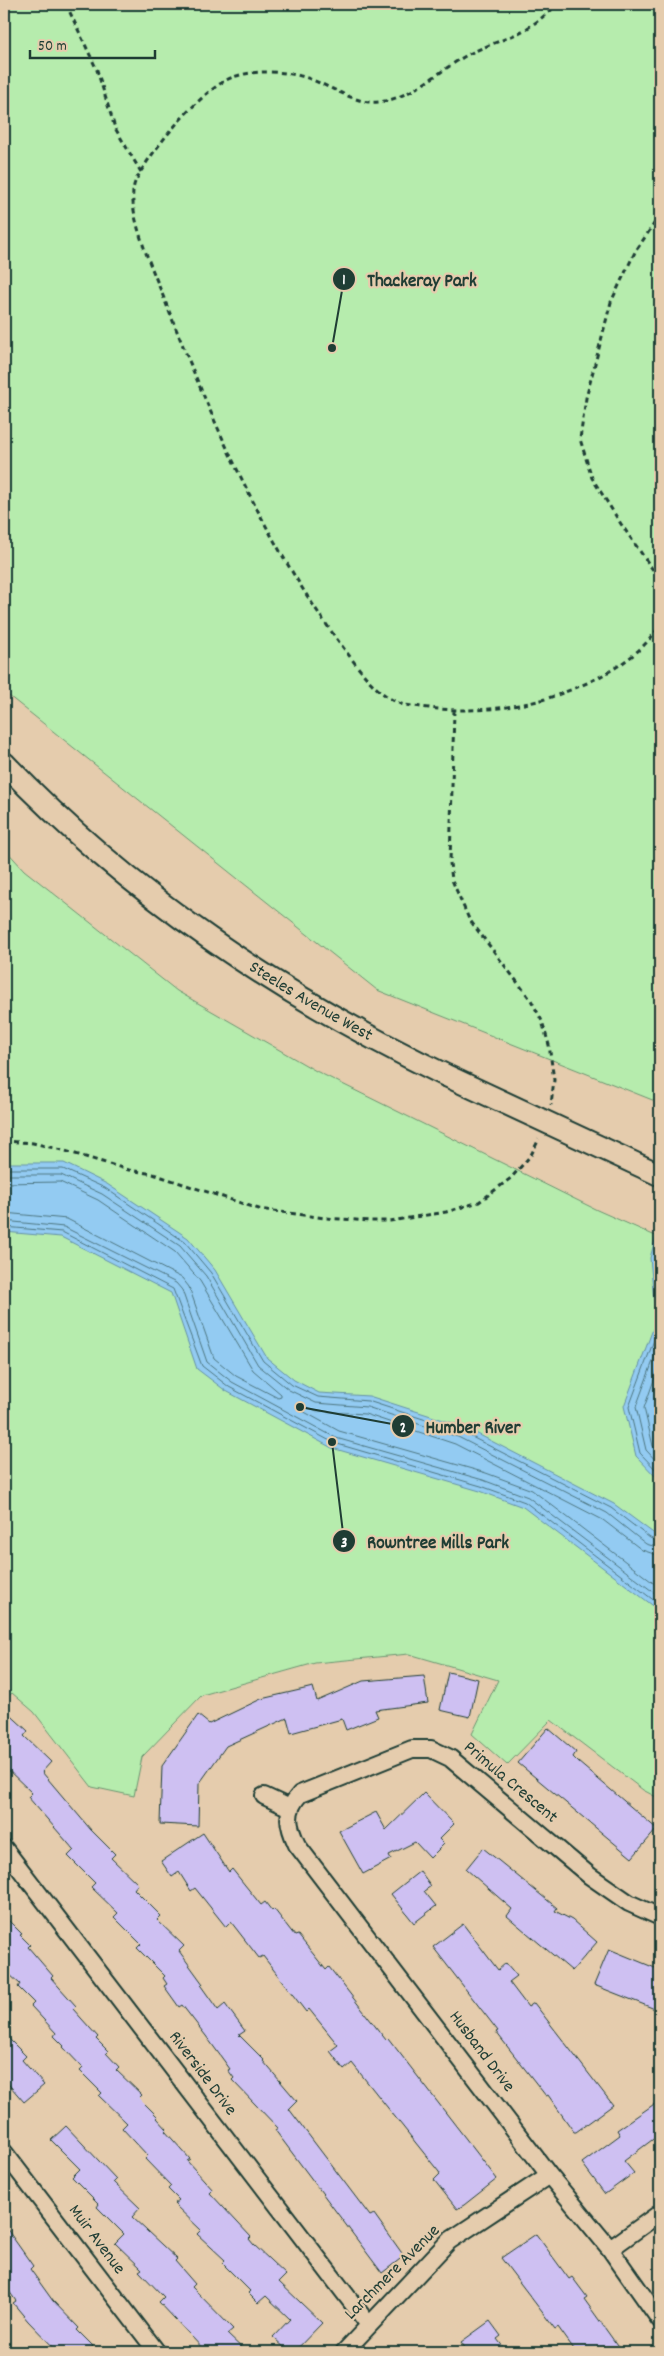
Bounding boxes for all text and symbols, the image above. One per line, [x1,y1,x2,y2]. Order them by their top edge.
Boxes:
scale bar [30,28,155,60]
text: 50 m [38,36,67,58]
callout: Thackeray Park [332,262,486,296]
text: Thackeray Park [367,269,477,296]
text: 1 [342,270,346,292]
street label: Steeles Avenue West [244,955,377,1048]
callout: Humber River [391,1409,531,1443]
text: Humber River [425,1416,521,1443]
text: 2 [400,1418,406,1440]
callout: Rowntree Mills Park [332,1524,519,1558]
text: Rowntree Mills Park [367,1531,509,1558]
text: 3 [341,1533,348,1555]
street label: Primula Crescent [457,1736,563,1830]
street label: Husband Drive [442,2006,520,2098]
street label: Riverside Drive [162,2026,242,2122]
street label: Muir Avenue [61,2200,131,2280]
street label: Larchmere Avenue [340,2219,447,2326]

